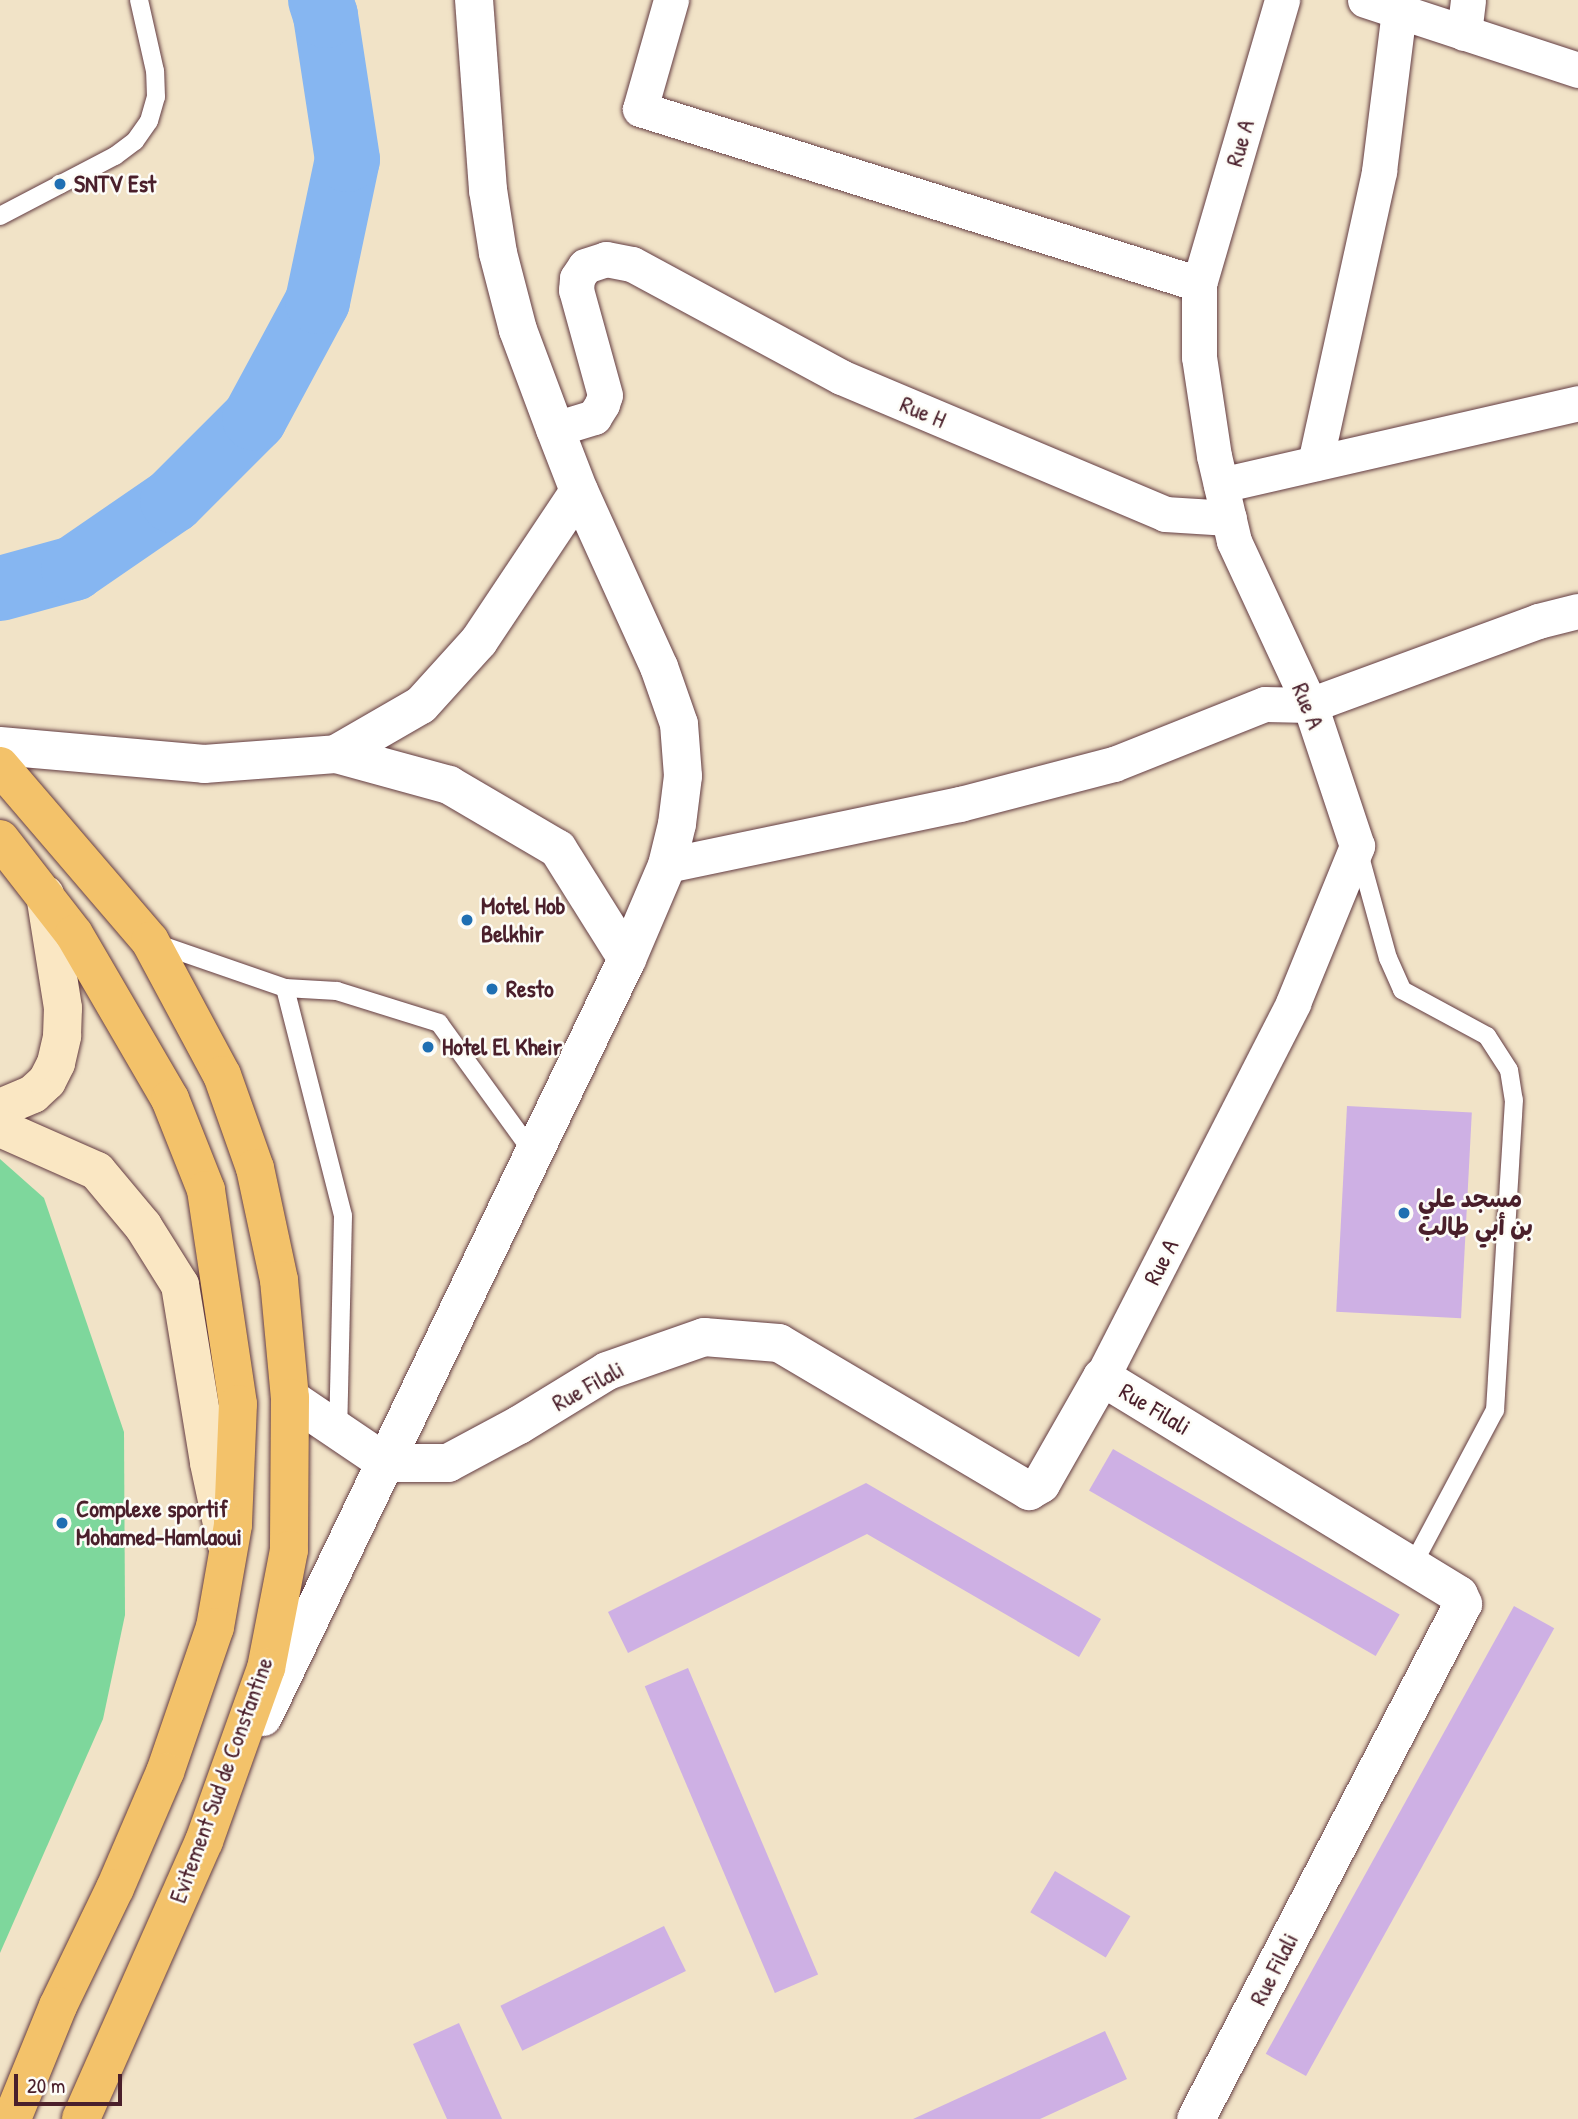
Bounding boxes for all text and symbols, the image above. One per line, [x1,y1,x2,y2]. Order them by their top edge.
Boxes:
street label: Rue A [1220,116,1260,170]
place label: SNTV Est [74,170,156,198]
marker: SNTV Est [52,176,68,192]
street label: Rue H [896,390,950,434]
street label: Rue A [1286,679,1330,733]
place label: Motel Hob Belkhir [481,892,565,948]
marker: Motel Hob Belkhir [459,912,475,928]
place label: Resto [506,975,554,1003]
marker: Resto [484,981,500,997]
place label: Hotel El Kheir [442,1033,562,1061]
marker: Hotel El Kheir [420,1039,436,1055]
place label: مسجد علي بن أبي طالب [1418,1185,1533,1241]
marker: مسجد علي بن أبي طالب [1396,1205,1412,1221]
street label: Rue A [1137,1234,1185,1290]
street label: Rue Filali [547,1355,629,1417]
street label: Rue Filali [1114,1377,1196,1441]
place label: Complexe sportif Mohamed-Hamlaoui [76,1495,242,1551]
marker: Complexe sportif Mohamed-Hamlaoui [54,1515,70,1531]
street label: Evitement Sud de Constantine [163,1653,279,1907]
street label: Rue Filali [1244,1928,1304,2010]
scale bar [18,2060,126,2104]
text: 20 m [27,2071,65,2100]

